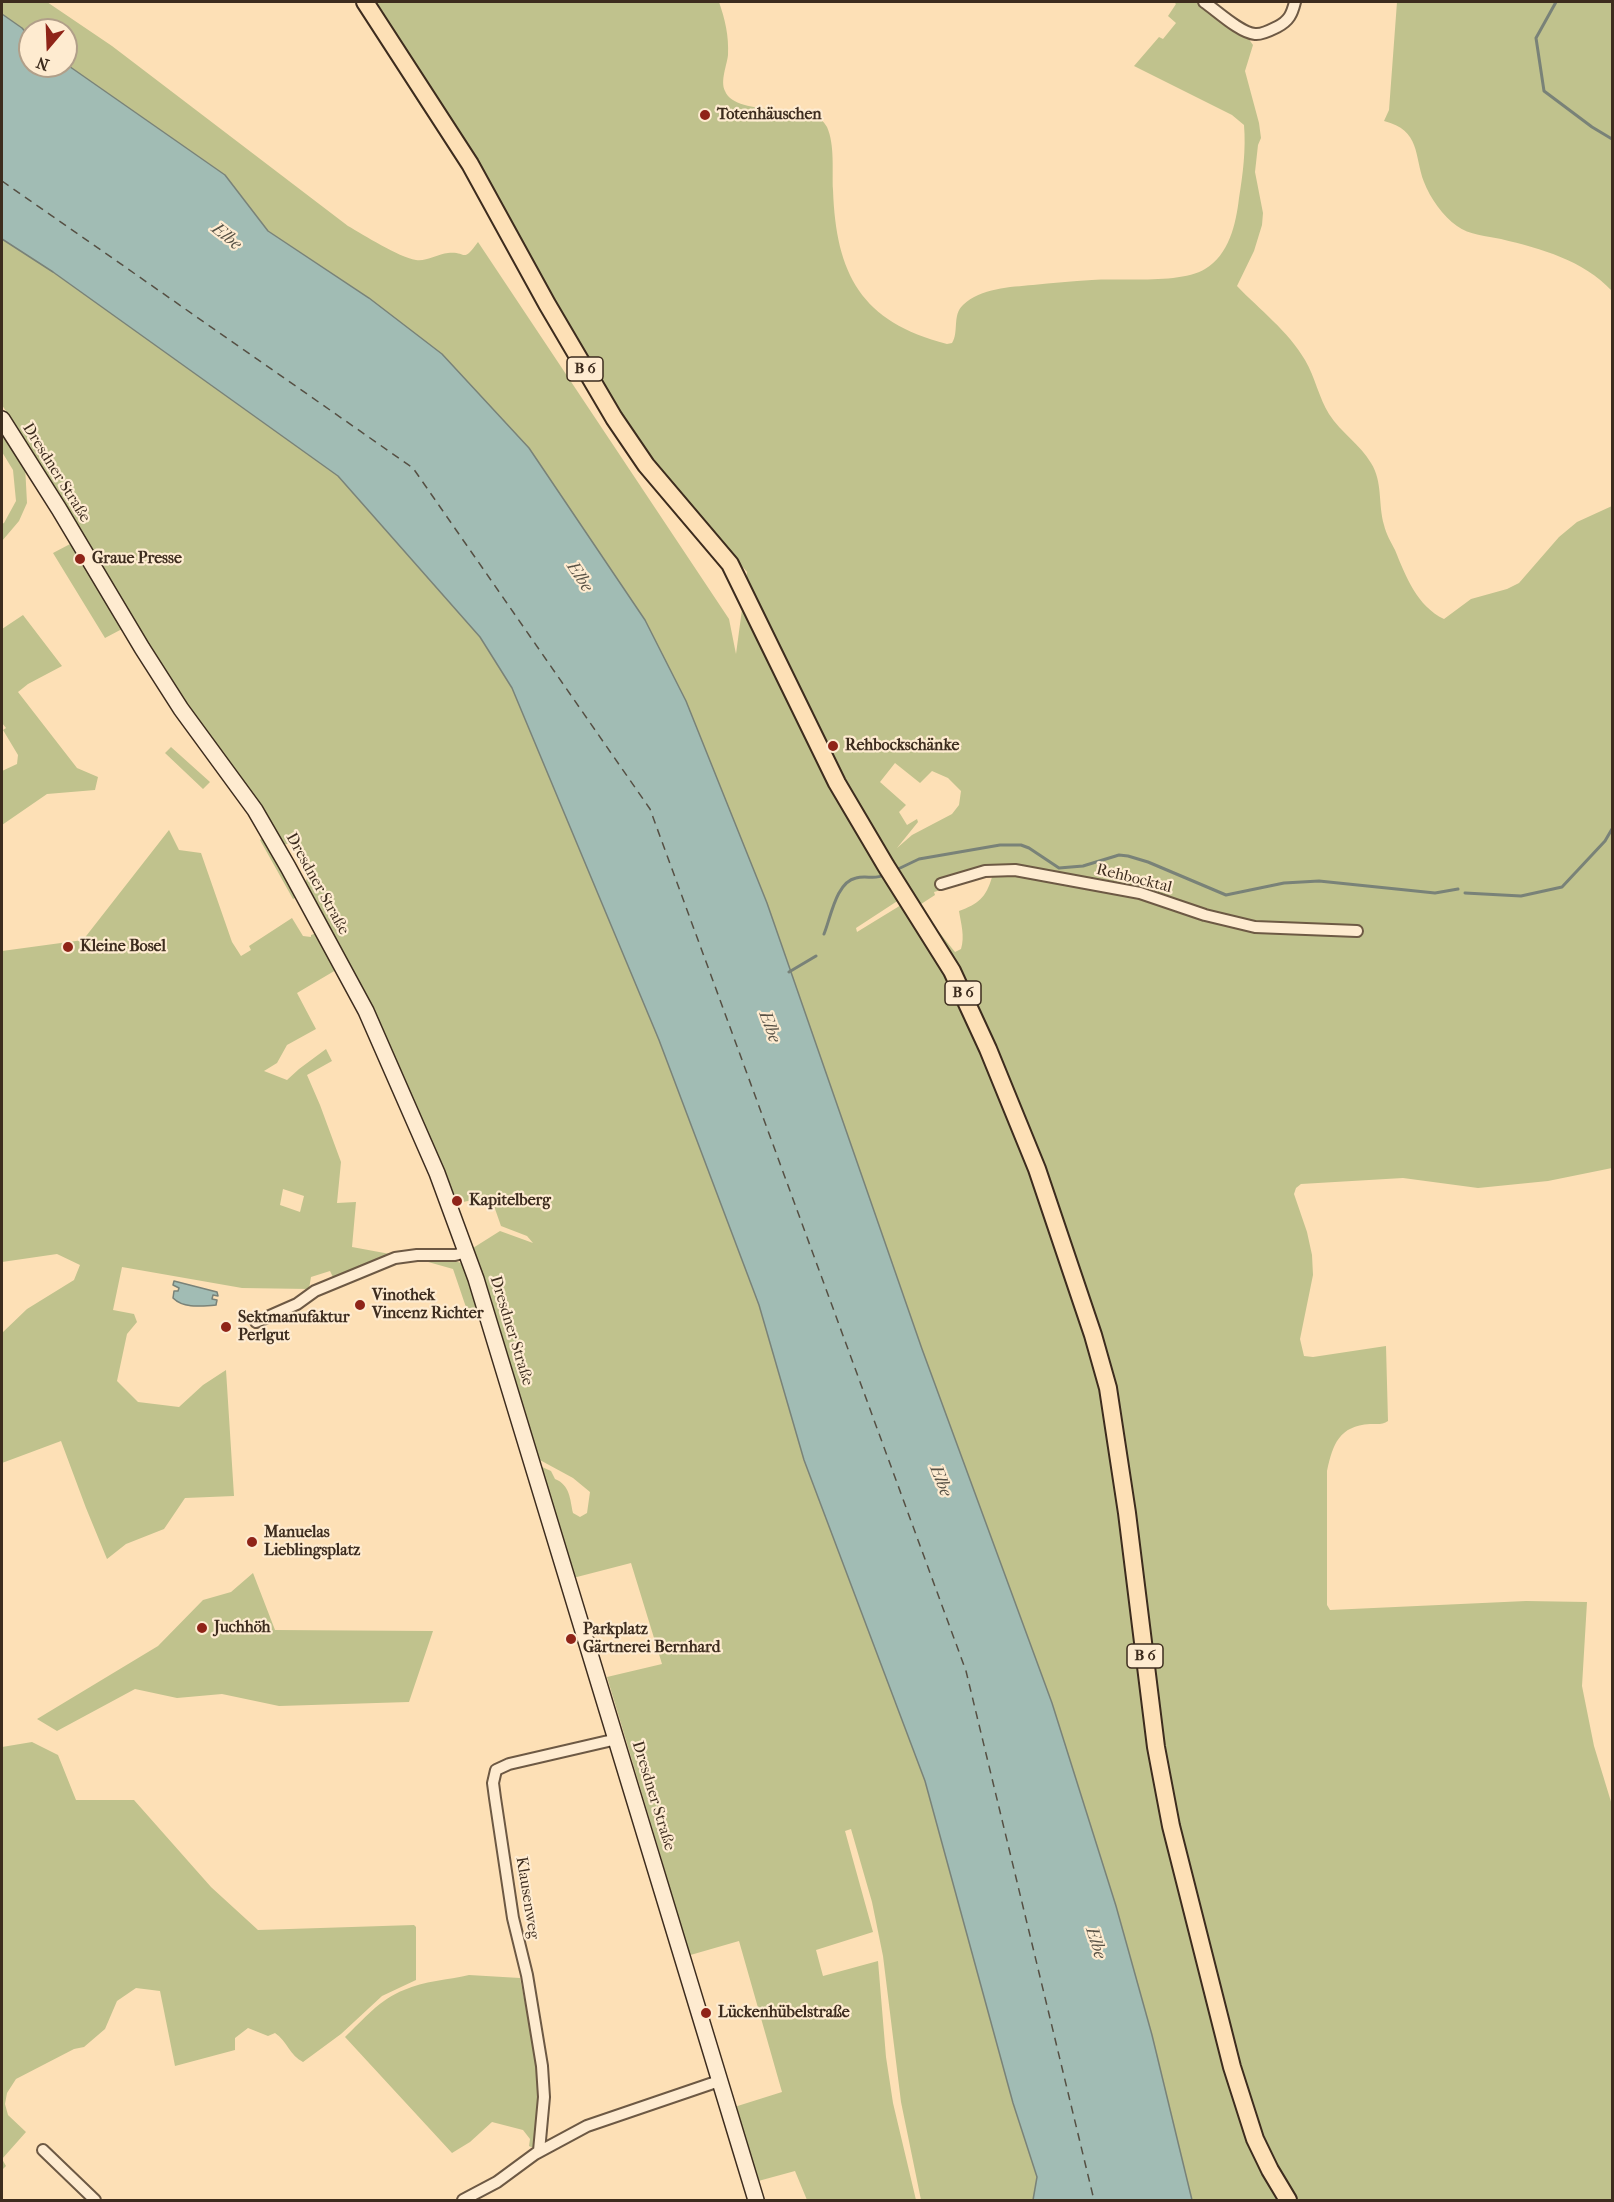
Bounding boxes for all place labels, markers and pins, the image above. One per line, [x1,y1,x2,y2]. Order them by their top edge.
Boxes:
place label: Totenhäuschen [717,105,822,125]
marker: Totenhäuschen [698,108,712,122]
place label: Graue Presse [92,549,182,569]
marker: Graue Presse [73,552,87,566]
place label: Rehbockschänke [845,736,959,756]
marker: Rehbockschänke [826,739,840,753]
place label: Kleine Bosel [80,937,166,957]
marker: Kleine Bosel [61,940,75,954]
place label: Kapitelberg [469,1191,551,1211]
marker: Kapitelberg [450,1194,464,1208]
place label: Vinothek Vincenz Richter [372,1286,484,1324]
marker: Vinothek Vincenz Richter [353,1298,367,1312]
place label: Sektmanufaktur Perlgut [238,1308,349,1346]
marker: Sektmanufaktur Perlgut [219,1320,233,1334]
place label: Manuelas Lieblingsplatz [264,1523,360,1561]
marker: Manuelas Lieblingsplatz [245,1535,259,1549]
place label: Juchhöh [214,1618,271,1638]
place label: Parkplatz Gärtnerei Bernhard [583,1620,720,1658]
marker: Juchhöh [195,1621,209,1635]
marker: Parkplatz Gärtnerei Bernhard [564,1632,578,1646]
place label: Lückenhübelstraße [718,2003,850,2023]
marker: Lückenhübelstraße [699,2006,713,2020]

